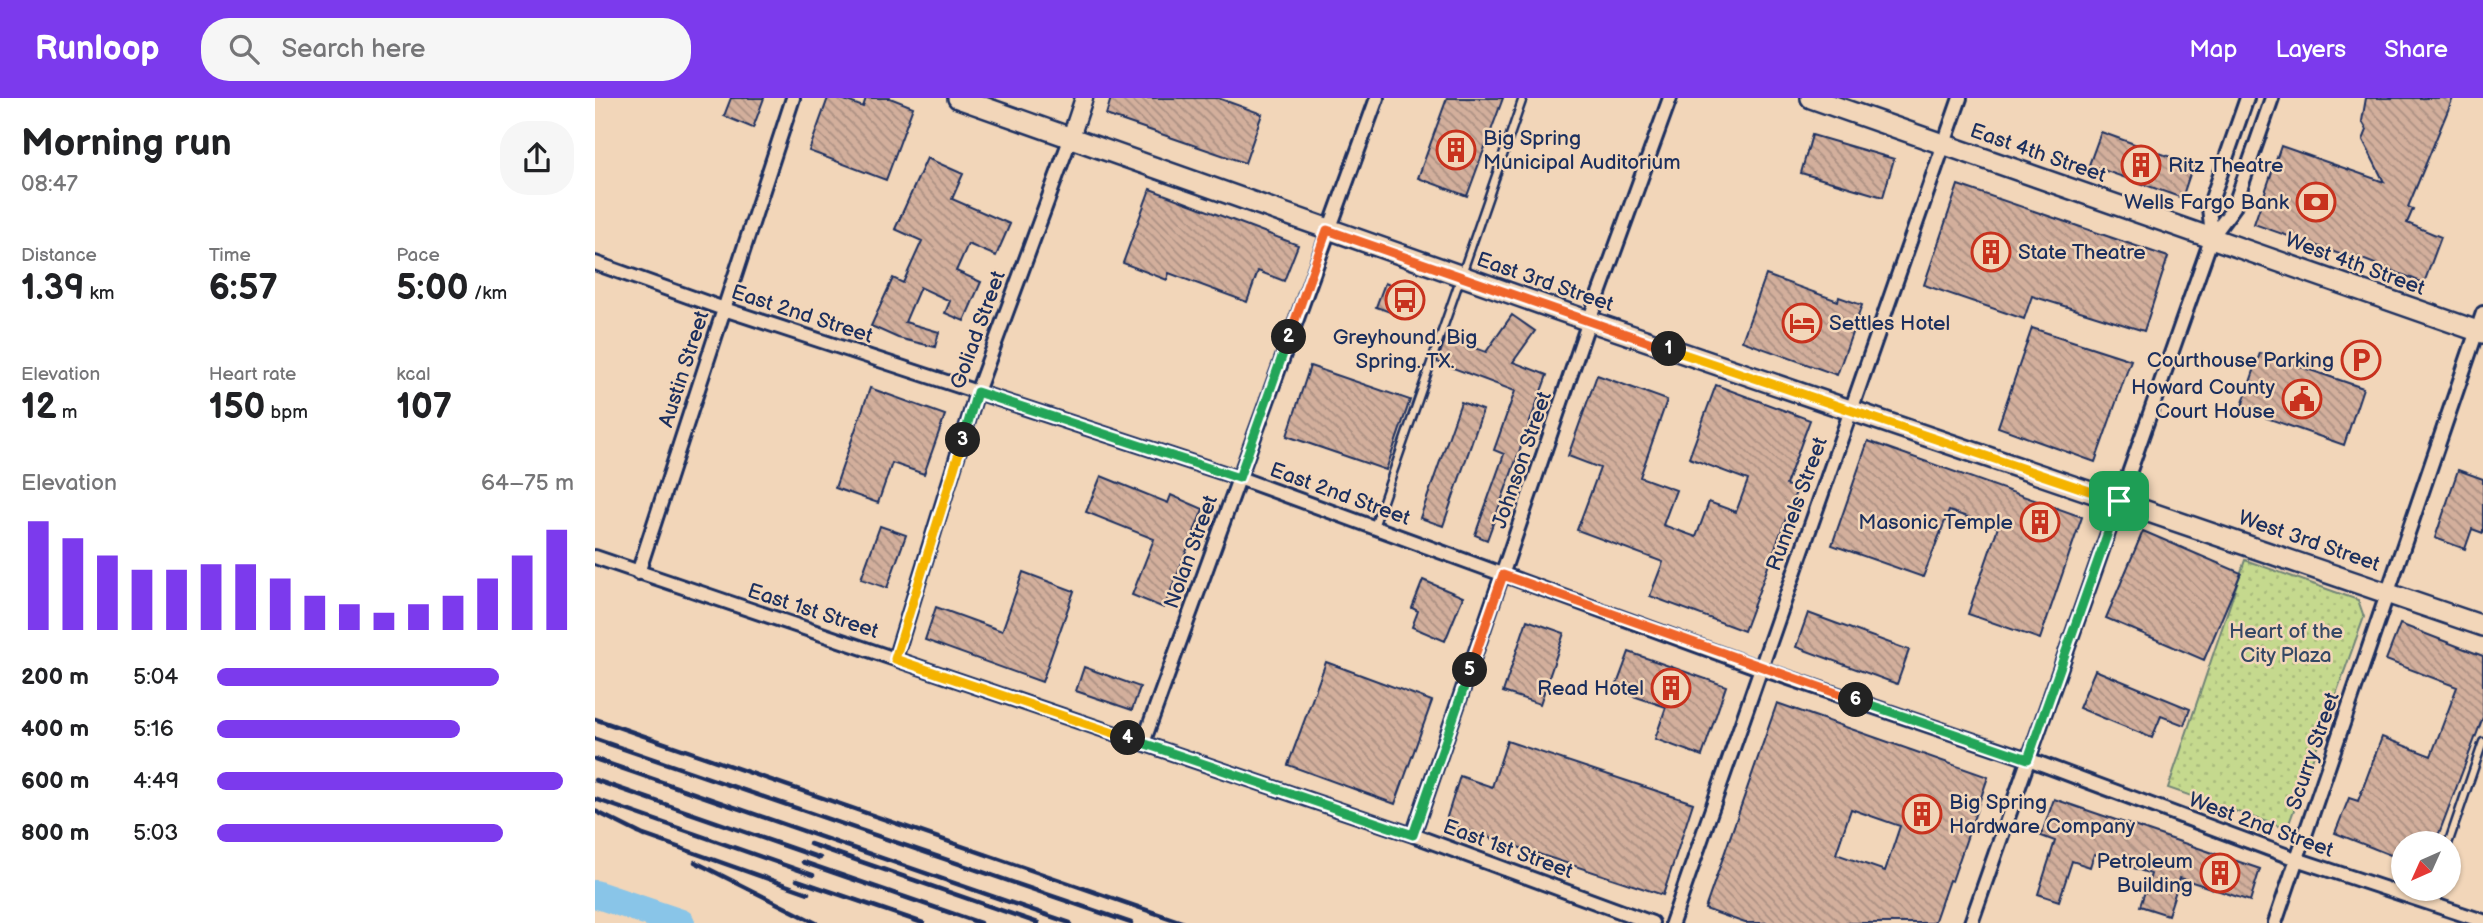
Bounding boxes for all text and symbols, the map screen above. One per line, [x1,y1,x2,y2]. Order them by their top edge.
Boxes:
search box [201,18,691,81]
text: Runloop [35,29,159,69]
icon: search [225,30,263,68]
text: Search here [281,34,425,65]
text: Map [2189,35,2237,64]
text: Layers [2275,35,2346,64]
text: Share [2384,35,2448,64]
street label: East 4th Street [1967,118,2110,188]
text: Morning run [21,121,232,166]
button: share [500,121,574,195]
place label: Big Spring Municipal Auditorium [1483,126,1681,175]
building icon: Big Spring Municipal Auditorium [1435,129,1477,171]
building icon: Ritz Theatre [2120,144,2162,186]
place label: Ritz Theatre [2168,153,2283,178]
text: 08:47 [21,170,78,198]
bank icon: Wells Fargo Bank [2295,181,2337,223]
place label: Wells Fargo Bank [2124,190,2290,215]
street label: West 4th Street [2282,227,2429,301]
building icon: State Theatre [1970,231,2012,273]
place label: State Theatre [2018,240,2146,265]
text: Distance [21,244,97,267]
text: Time [209,244,251,267]
text: Pace [396,244,440,267]
street label: East 3rd Street [1473,247,1617,317]
text: 1.39 [21,267,84,310]
text: 6:57 [209,267,278,310]
text: 5:00 [396,267,469,310]
street label: Goliad Street [945,267,1011,393]
street label: East 2nd Street [728,279,876,349]
bus stop icon: Greyhound. Big Spring. TX. [1384,279,1426,321]
text: km [84,282,115,305]
text: /km [469,282,507,305]
hotel icon: Settles Hotel [1781,302,1823,344]
street label: Austin Street [653,307,715,430]
place label: Settles Hotel [1829,311,1950,336]
pin: 2 [1271,320,1307,354]
text: 2 [1283,325,1294,348]
place label: Greyhound. Big Spring. TX. [1333,325,1477,374]
pin: 1 [1651,331,1687,366]
text: 1 [1665,337,1673,360]
parking icon: Courthouse Parking [2340,339,2382,381]
place label: Courthouse Parking [2147,348,2334,373]
text: Elevation [21,363,100,386]
text: Heart rate [209,363,296,386]
text: kcal [396,363,430,386]
place label: Howard County Court House [2131,375,2275,424]
public building icon: Howard County Court House [2281,378,2323,420]
text: 12 [21,386,57,429]
text: 150 [209,386,265,429]
text: 107 [396,386,452,429]
street label: Johnson Street [1487,388,1557,532]
text: m [57,401,78,424]
text: bpm [265,401,308,424]
pin: 3 [945,422,981,458]
text: 3 [957,428,968,451]
street label: Runnels Street [1761,433,1833,574]
street label: East 2nd Street [1266,457,1414,531]
text: Elevation [21,469,117,497]
text: 64–75 m [481,469,574,497]
pin [2089,471,2149,531]
icon: arrive [2100,482,2138,520]
street label: Nolan Street [1159,491,1223,612]
building icon: Masonic Temple [2019,501,2061,543]
street label: West 3rd Street [2235,505,2384,577]
place label: Masonic Temple [1858,510,2013,535]
street label: East 1st Street [744,578,882,644]
park label: Heart of the City Plaza [2229,619,2343,668]
pin: 5 [1453,652,1487,688]
text: 5 [1464,658,1475,681]
text: 200 m [21,663,89,691]
text: 5:04 [133,663,178,691]
building icon: Read Hotel [1650,667,1692,709]
place label: Read Hotel [1537,676,1644,701]
pin: 6 [1839,682,1873,718]
text: 6 [1850,688,1861,711]
street label: Scurry Street [2281,688,2345,813]
text: 400 m [21,715,89,743]
text: 5:16 [133,715,174,743]
pin: 4 [1111,720,1145,756]
text: 4 [1122,726,1133,749]
text: 600 m [21,767,89,795]
text: 4:49 [133,767,179,795]
street label: West 2nd Street [2185,787,2337,863]
place label: Big Spring Hardware Company [1949,790,2136,839]
building icon: Big Spring Hardware Company [1901,793,1943,835]
street label: East 1st Street [1440,814,1577,884]
text: 800 m [21,819,89,847]
text: 5:03 [133,819,179,847]
north arrow [2391,831,2461,901]
map controls [2391,831,2461,901]
place label: Petroleum Building [2097,849,2193,898]
building icon: Petroleum Building [2199,852,2241,894]

